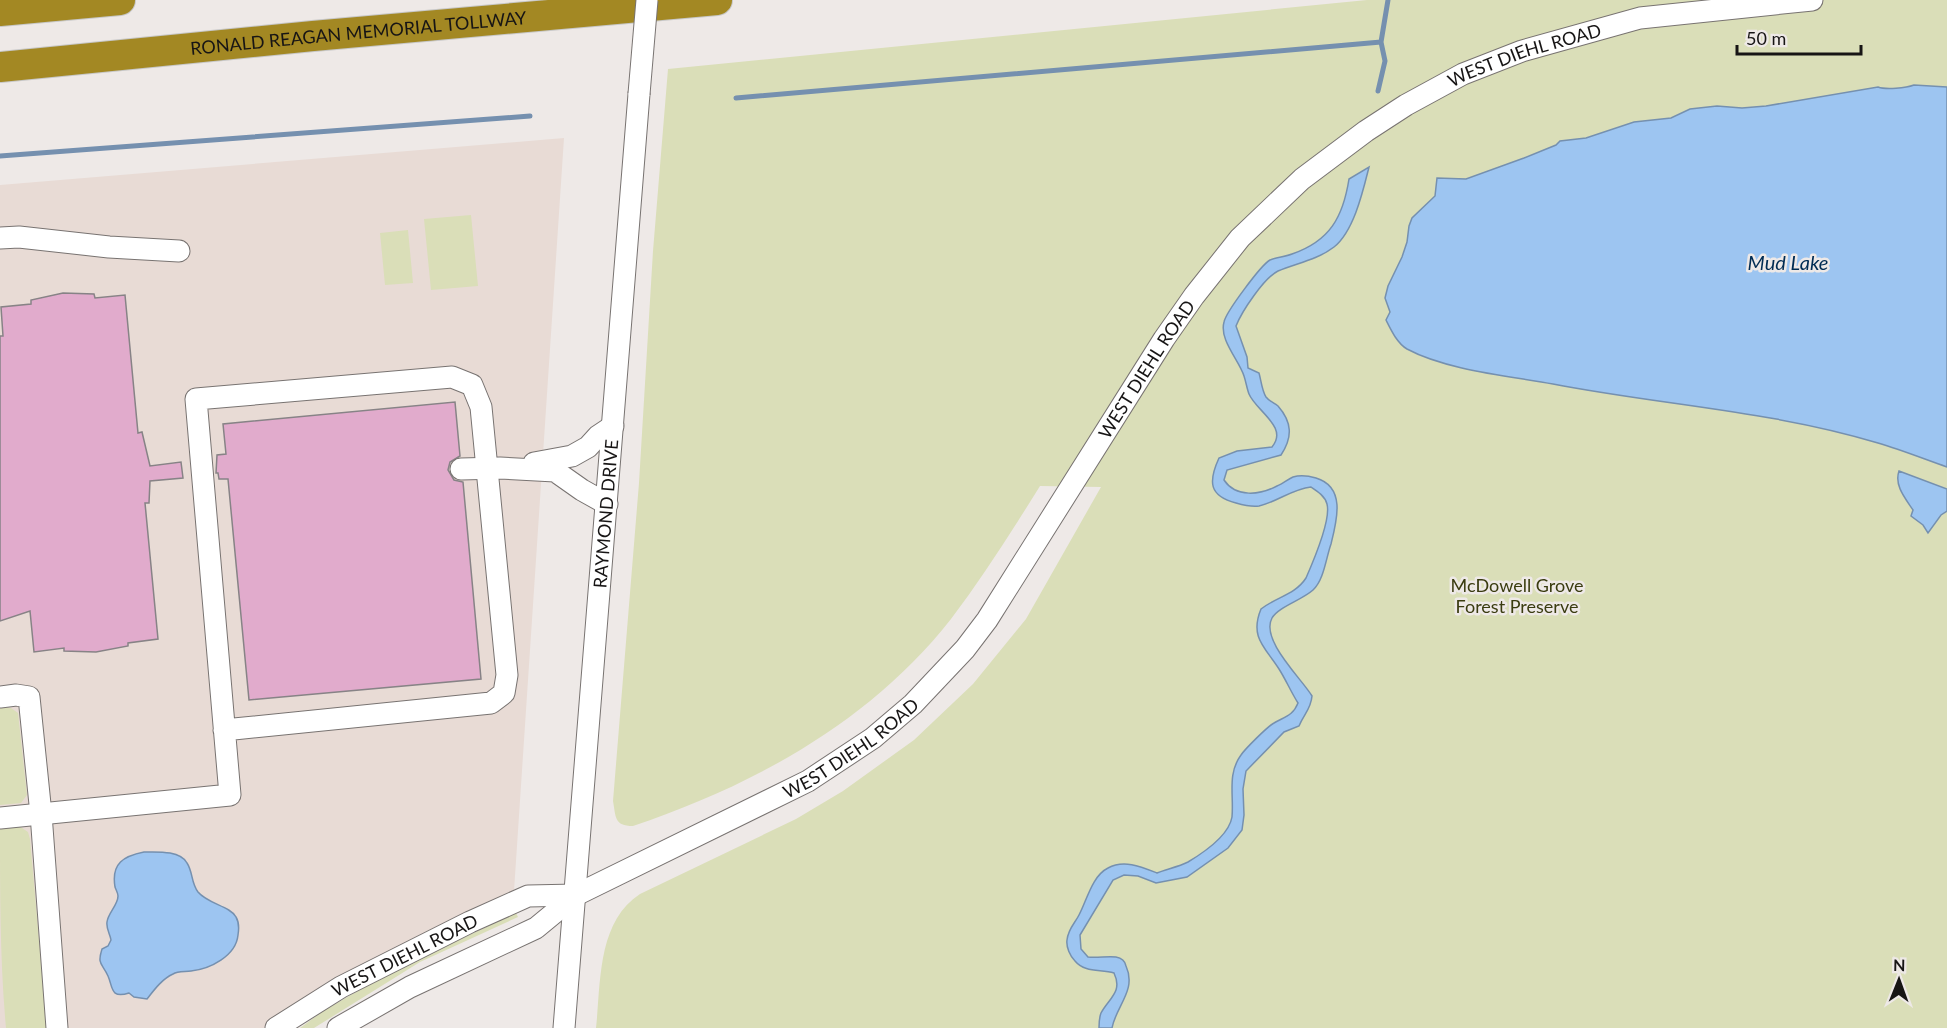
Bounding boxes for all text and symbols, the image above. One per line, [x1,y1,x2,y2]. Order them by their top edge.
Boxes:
street label: RONALD REAGAN MEMORIAL TOLLWAY [189,6,528,59]
street label: WEST DIEHL ROAD [1444,18,1603,91]
scale bar [1737,18,1862,56]
text: 50 m [1746,27,1786,49]
water label: Mud Lake [1748,250,1828,274]
street label: WEST DIEHL ROAD [1093,295,1199,442]
street label: RAYMOND DRIVE [588,438,622,589]
park label: McDowell Grove Forest Preserve [1451,574,1583,617]
street label: WEST DIEHL ROAD [779,693,923,803]
street label: WEST DIEHL ROAD [328,909,481,1001]
north arrow [1869,950,1929,1010]
text: N [1893,955,1906,974]

